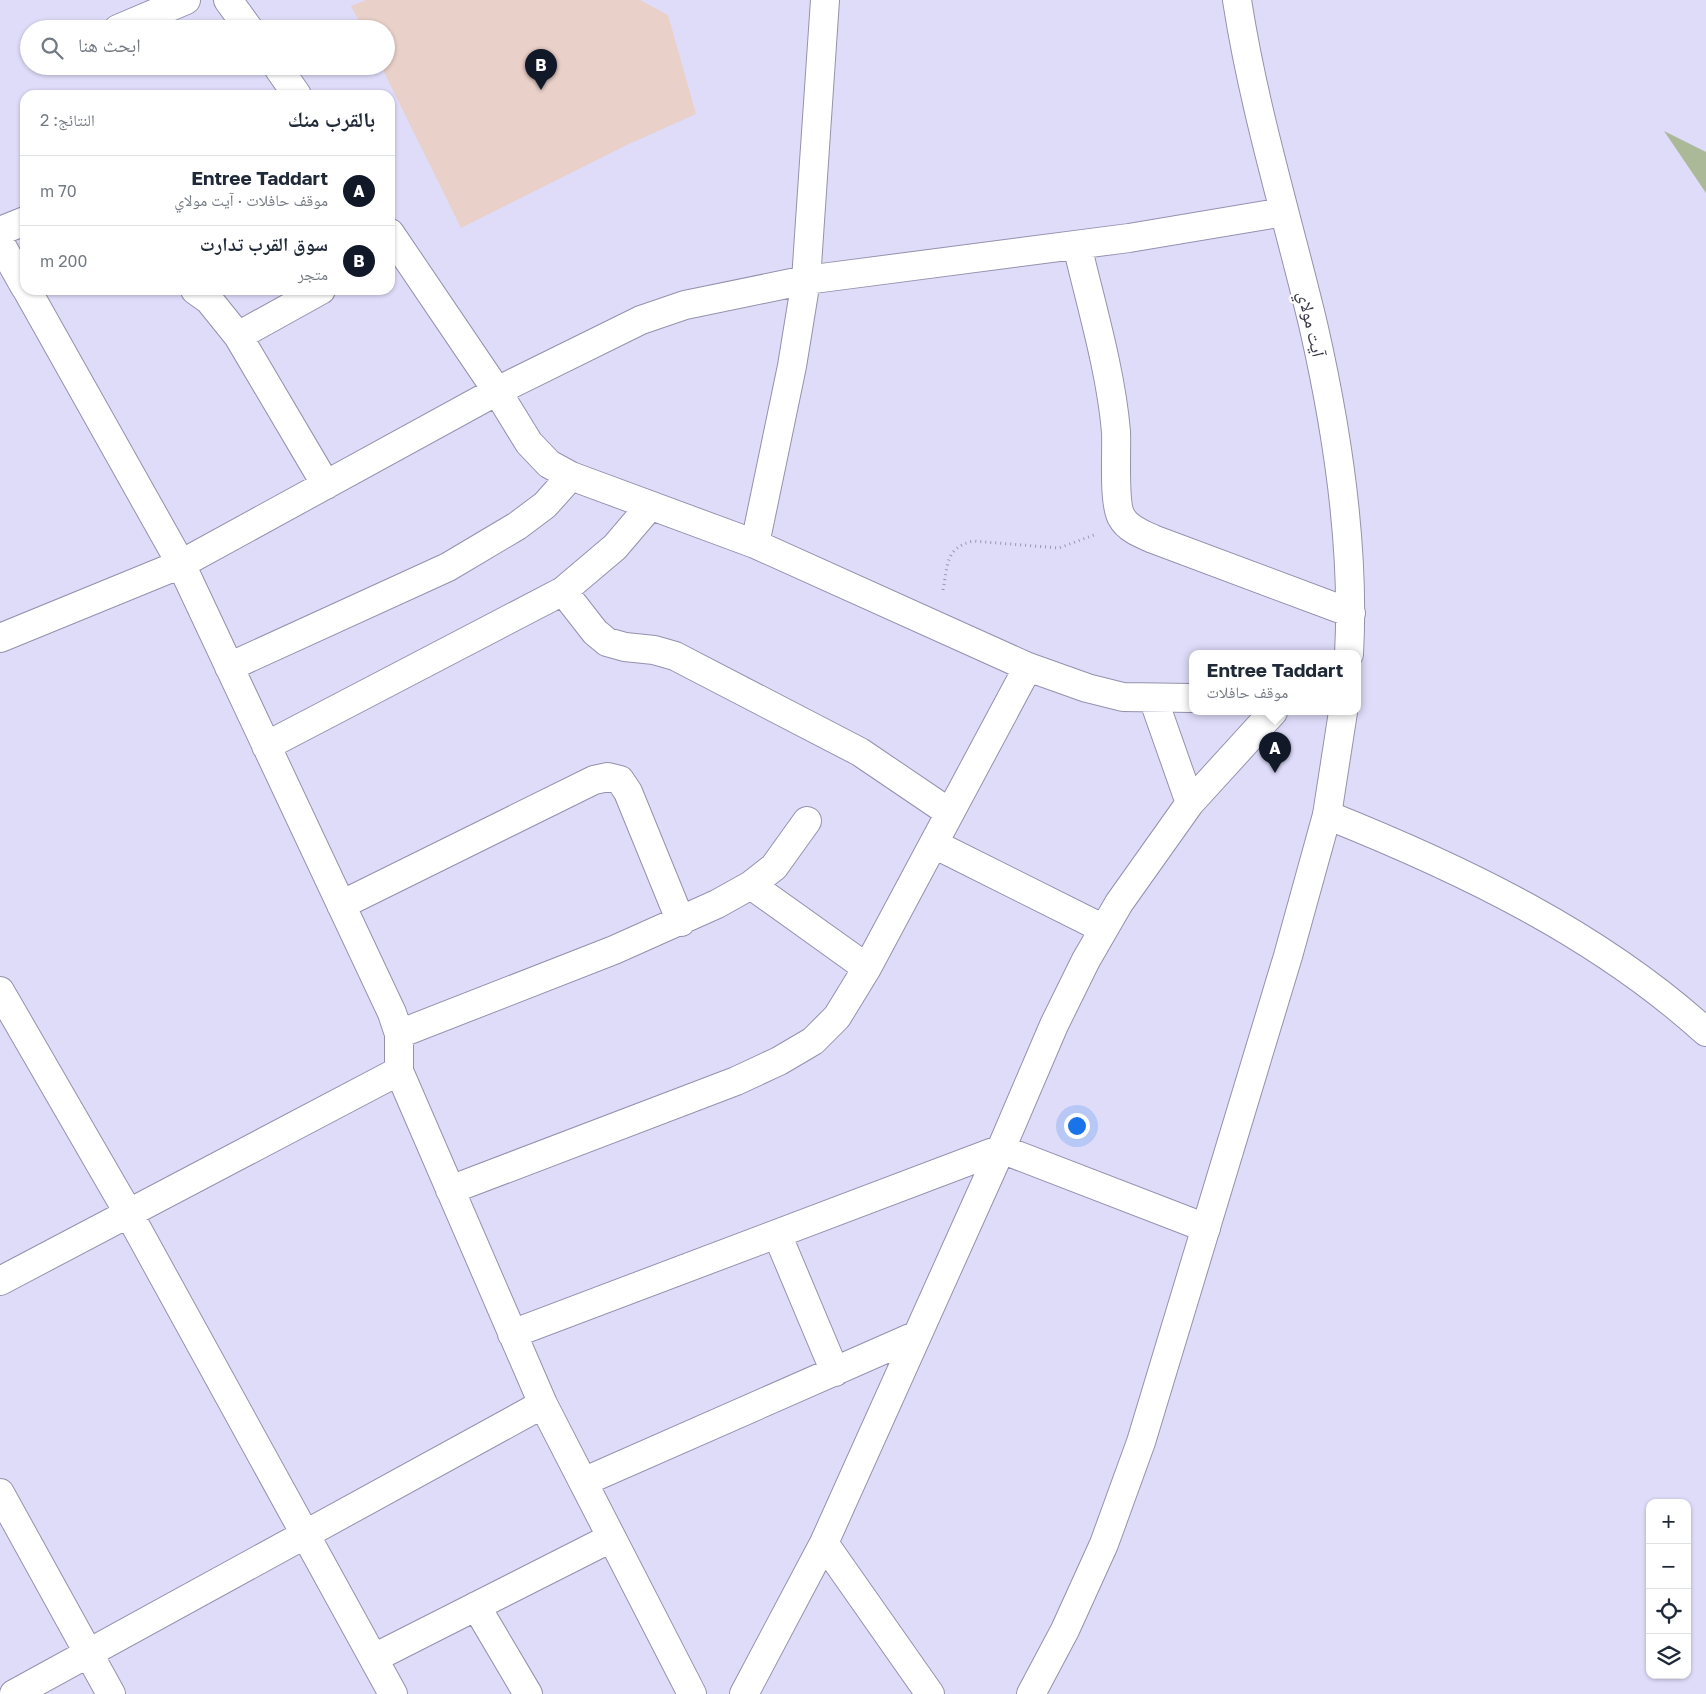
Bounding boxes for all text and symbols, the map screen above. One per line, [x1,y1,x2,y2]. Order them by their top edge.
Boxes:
search box [20,20,395,75]
text: ابحث هنا [78,33,141,56]
icon: search [38,34,66,62]
pin: B [525,49,557,90]
text: بالقرب منك [288,106,375,132]
text: النتائج: 2 [40,110,95,130]
text: Entree Taddart [191,166,328,189]
text: 70 m [40,181,77,201]
text: A [353,181,365,201]
text: موقف حافلات · آيت مولاي [174,190,328,210]
text: سوق القرب تدارت [200,232,328,255]
text: 200 m [40,251,87,271]
text: B [353,251,365,271]
text: متجر [298,264,328,284]
street label: آيت مولاي [1289,289,1330,360]
popup [1189,650,1361,715]
text: Entree Taddart [1207,658,1343,681]
text: موقف حافلات [1207,682,1288,702]
pin: A [1259,732,1291,773]
your location [1064,1113,1090,1139]
map controls [1646,1499,1691,1679]
button: + [1646,1499,1691,1544]
button: − [1646,1544,1691,1589]
button: locate [1646,1589,1691,1634]
button: layers [1646,1634,1691,1679]

